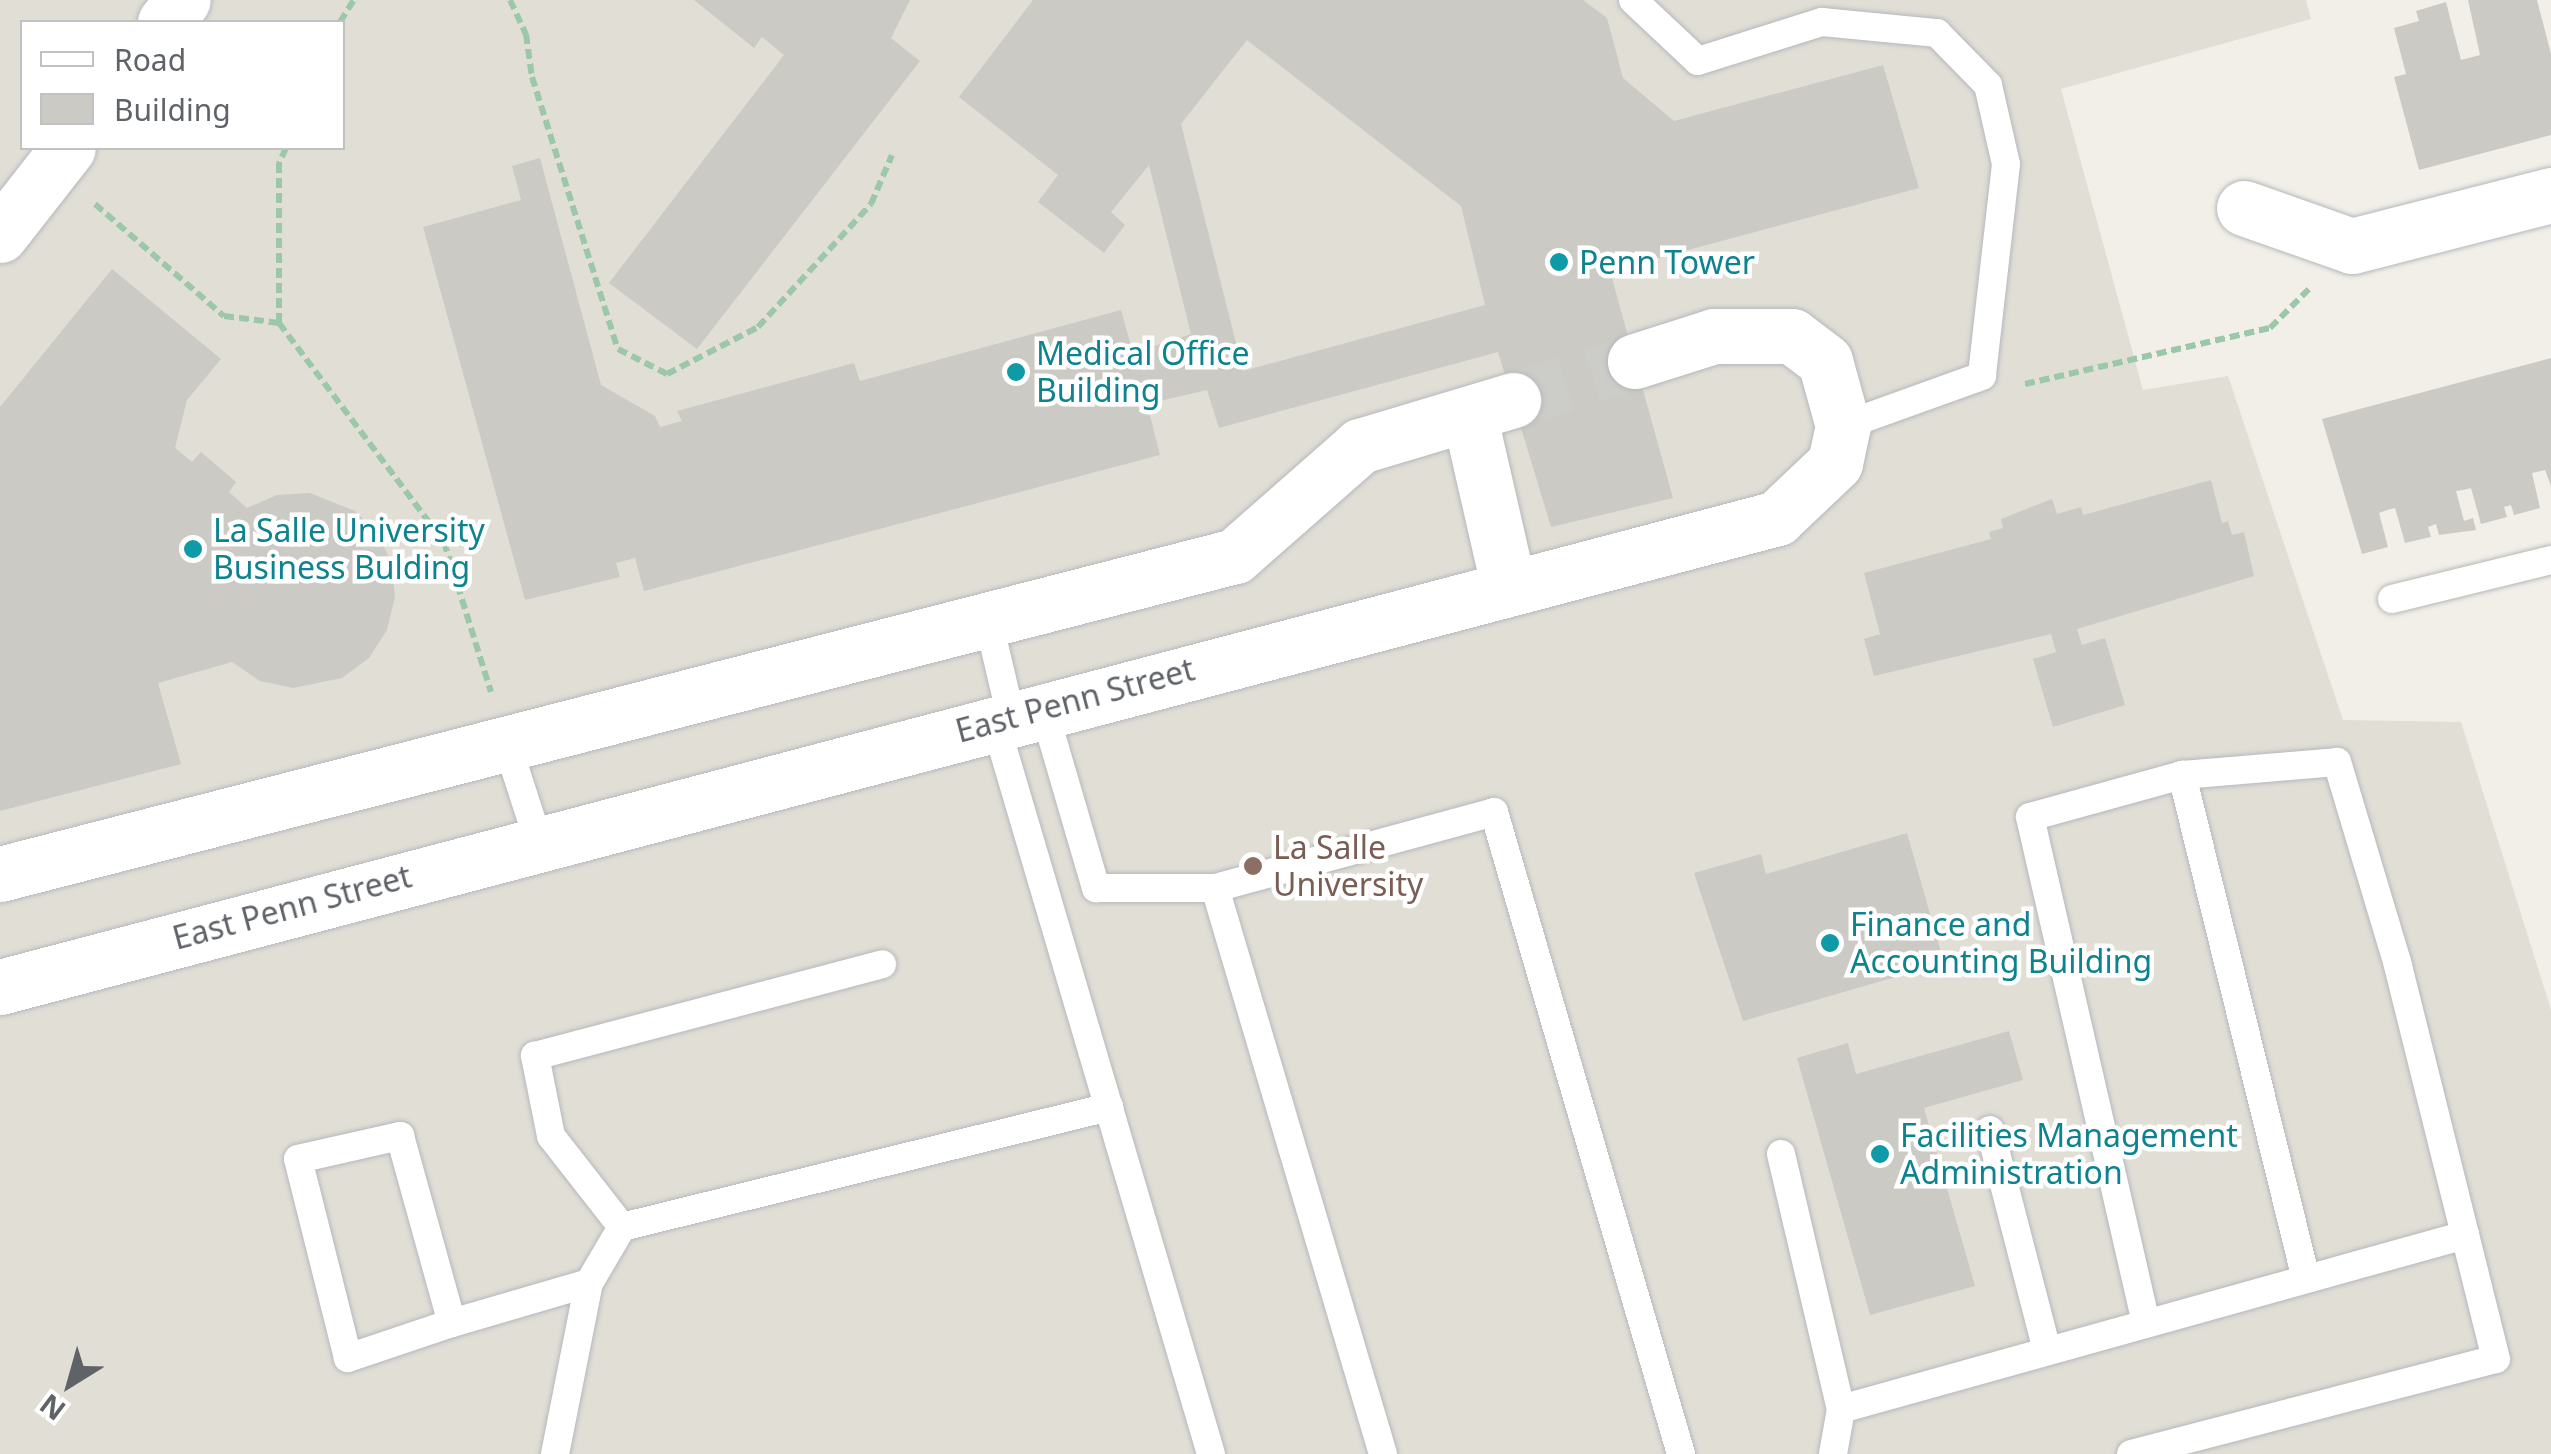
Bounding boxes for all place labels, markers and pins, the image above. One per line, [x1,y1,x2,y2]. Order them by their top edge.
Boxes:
place label: Penn Tower [1579,243,1755,281]
marker: Penn Tower [1548,251,1570,273]
place label: Medical Office Building [1036,335,1250,410]
marker: Medical Office Building [1005,361,1027,383]
place label: La Salle University Business Bulding [213,512,485,587]
marker: La Salle University Business Bulding [182,538,204,560]
place label: La Salle University [1273,829,1423,904]
marker: La Salle University [1242,855,1264,877]
place label: Finance and Accounting Building [1850,906,2152,981]
marker: Finance and Accounting Building [1819,932,1841,954]
place label: Facilities Management Administration [1900,1117,2238,1192]
marker: Facilities Management Administration [1869,1143,1891,1165]

